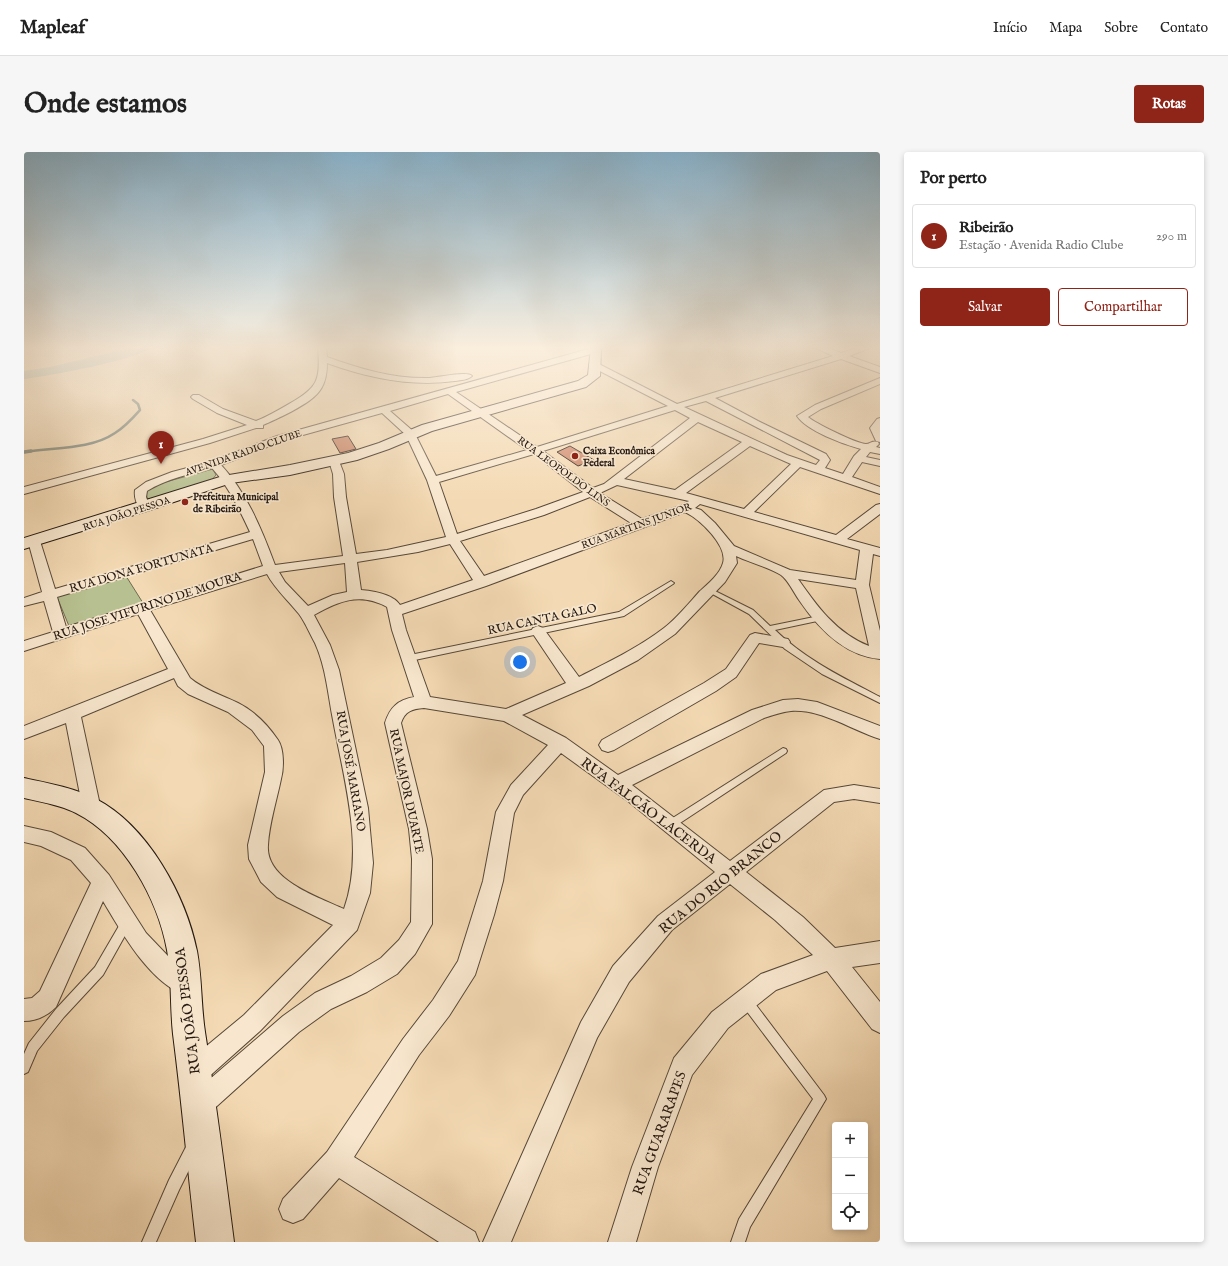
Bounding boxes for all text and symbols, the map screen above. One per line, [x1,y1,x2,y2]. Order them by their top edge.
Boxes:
text: Mapleaf [20,16,85,40]
text: Início [993,19,1027,37]
text: Mapa [1049,19,1082,37]
text: Sobre [1104,19,1138,37]
text: Contato [1160,19,1208,37]
button: Rotas [1134,85,1204,123]
text: Onde estamos [24,87,187,122]
text: Por perto [920,168,987,189]
text: Ribeirão [959,218,1013,237]
text: 1 [932,228,936,245]
text: 290 m [1156,228,1187,245]
text: Estação · Avenida Radio Clube [959,237,1123,254]
button: Salvar [920,288,1050,326]
button: Compartilhar [1058,288,1188,326]
street label: AVENIDA RADIO CLUBE [183,427,304,480]
pin: 1 [148,431,174,464]
street label: RUA LEOPOLDO LINS [514,434,612,510]
place label: Caixa Econômica Federal [582,445,655,470]
marker: Caixa Econômica Federal [570,451,580,461]
place label: Prefeitura Municipal de Ribeirão [193,491,279,516]
street label: RUA JOÃO PESSOA [81,493,172,535]
marker: Prefeitura Municipal de Ribeirão [180,497,190,507]
street label: RUA MARTINS JUNIOR [580,500,694,552]
street label: RUA DONA FORTUNATA [67,540,216,596]
street label: RUA JOSE VIFURINO DE MOURA [51,569,244,645]
street label: RUA CANTA GALO [486,601,598,638]
your location [510,652,530,672]
street label: RUA JOSÉ MARIANO [331,709,370,833]
street label: RUA MAJOR DUARTE [385,727,427,855]
street label: RUA FALCÃO LACERDA [577,753,721,868]
street label: RUA DO RIO BRANCO [655,827,786,938]
street label: RUA JOÃO PESSOA [170,946,205,1075]
street label: RUA GUARARAPES [629,1069,691,1198]
map controls [832,1122,868,1230]
button: + [832,1122,868,1158]
button: − [832,1158,868,1194]
button: locate [832,1194,868,1230]

